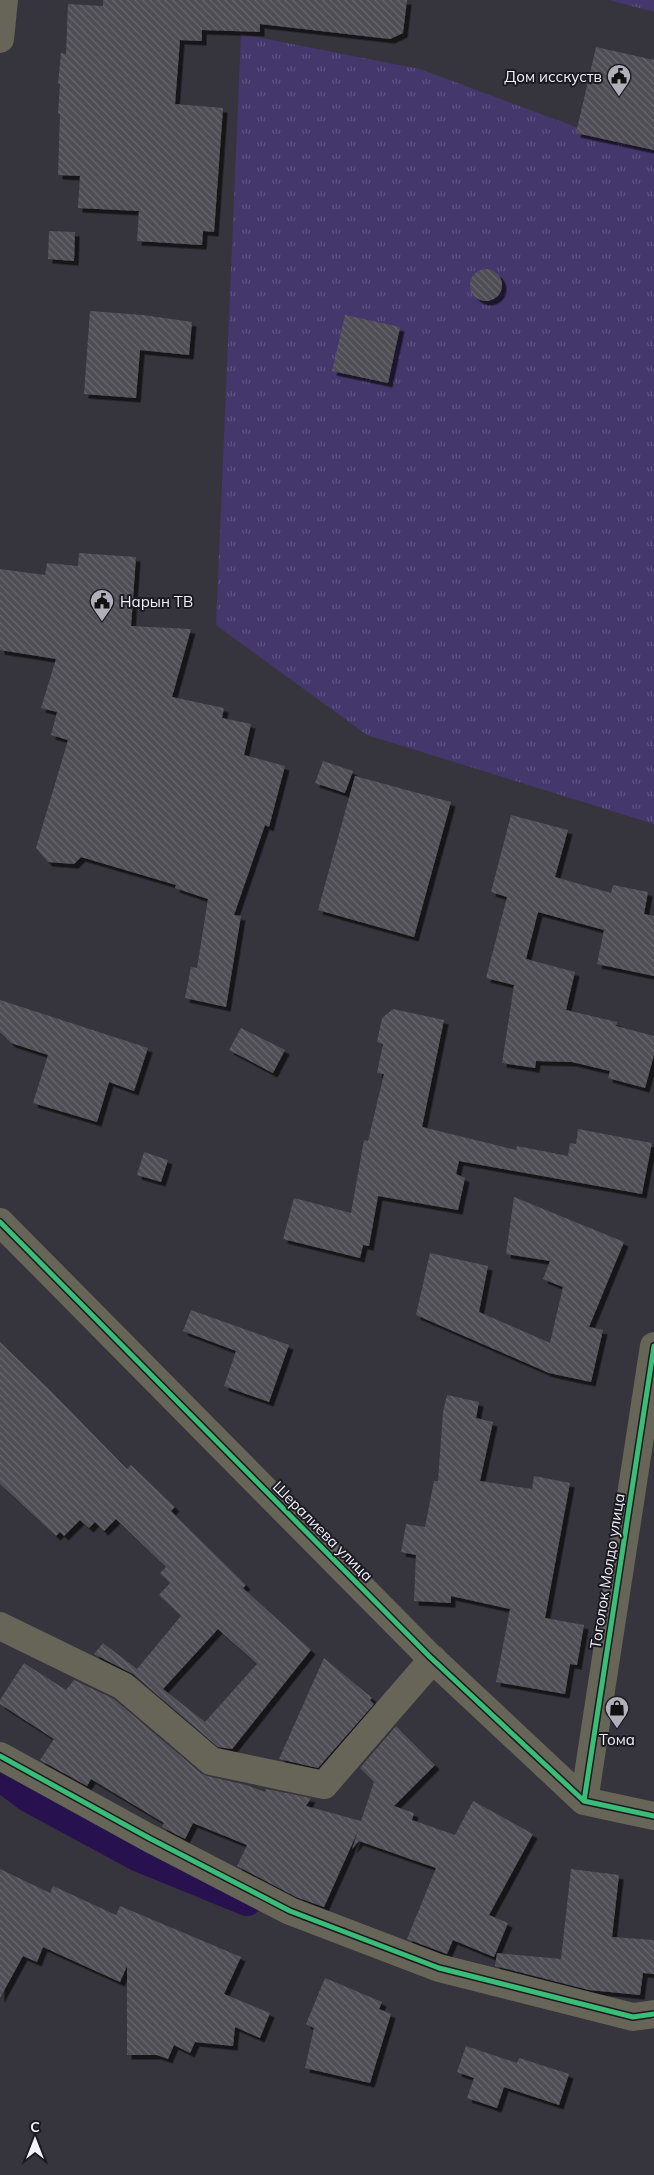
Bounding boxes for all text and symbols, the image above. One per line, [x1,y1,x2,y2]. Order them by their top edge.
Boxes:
public building icon: Дом исскуств [606,63,632,97]
place label: Дом исскуств [504,67,602,86]
public building icon: Нарын ТВ [89,588,115,622]
place label: Нарын ТВ [120,592,193,611]
street label: Шералиева улица [269,1477,377,1585]
street label: Тоголок Молдо улица [585,1492,629,1650]
shop icon: Тома [604,1695,630,1729]
place label: Тома [599,1730,635,1749]
north arrow [10,2115,60,2165]
text: С [30,2118,40,2136]

